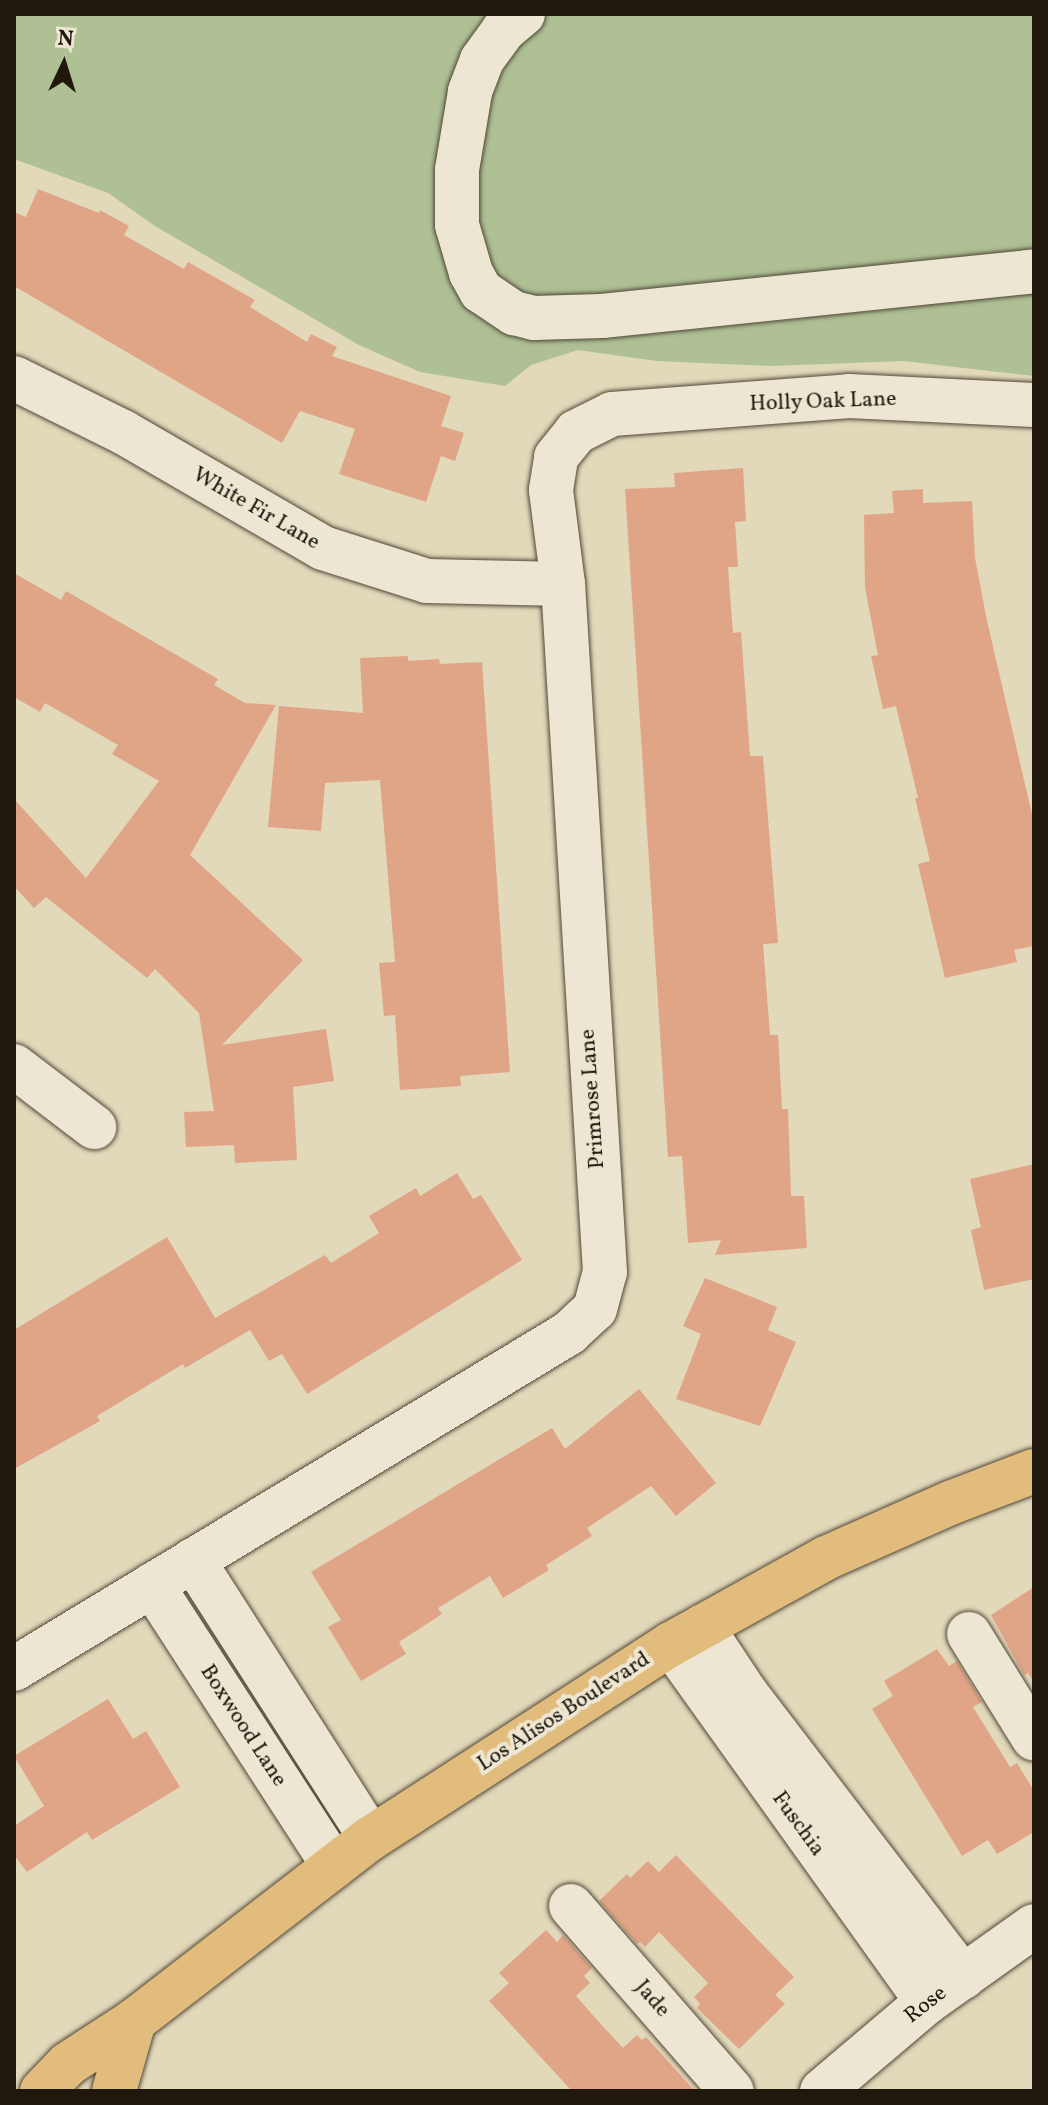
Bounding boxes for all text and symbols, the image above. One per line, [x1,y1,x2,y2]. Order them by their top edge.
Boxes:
north arrow [24,24,104,104]
text: N [57,24,75,56]
street label: Holly Oak Lane [749,386,897,418]
street label: White Fir Lane [188,462,324,556]
street label: Primrose Lane [575,1028,611,1170]
street label: Los Alisos Boulevard [473,1646,655,1778]
street label: Boxwood Lane [194,1660,292,1792]
street label: Fuschia [766,1787,830,1861]
street label: Jade [629,1975,675,2023]
street label: Rose [900,1980,952,2030]

